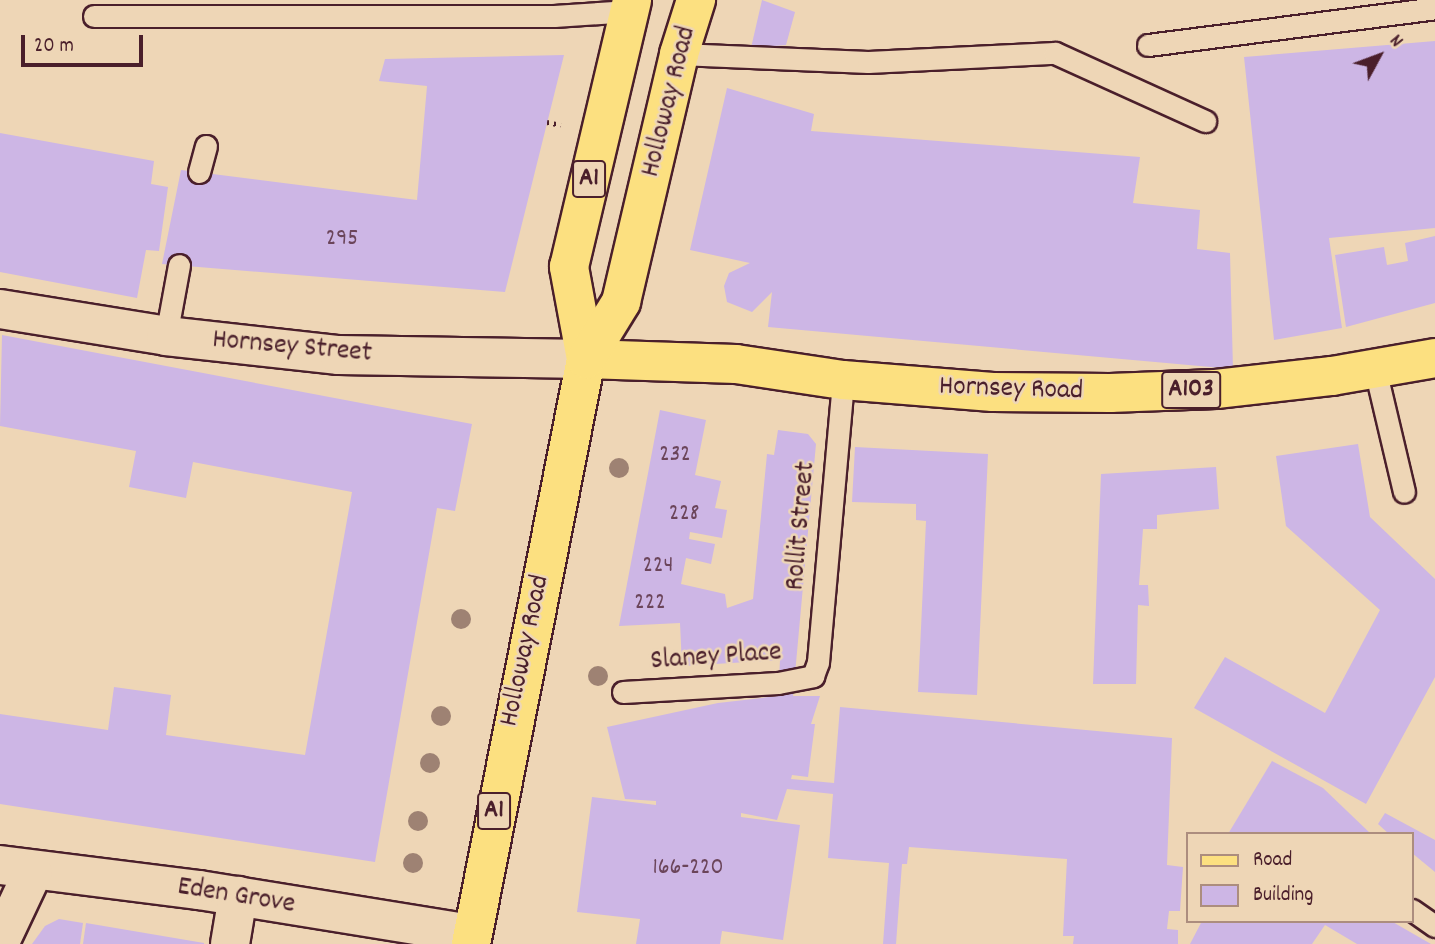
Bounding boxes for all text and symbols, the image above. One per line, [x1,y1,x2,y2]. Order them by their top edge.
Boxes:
scale bar [24,21,147,65]
north arrow [1344,21,1414,91]
street label: Holloway Road [635,23,705,181]
text: N [1382,29,1408,54]
text: 20 m [34,32,74,62]
road number: A1 [572,156,606,202]
house number: 295 [326,226,358,254]
street label: Hornsey Street [211,324,373,372]
road number: A103 [1160,368,1222,412]
street label: Hornsey Road [938,371,1084,409]
house number: 232 [659,442,691,470]
street label: Rollit Street [780,460,824,592]
house number: 228 [669,501,699,529]
house number: 224 [643,553,673,581]
street label: Holloway Road [494,572,558,730]
house number: 222 [634,590,666,618]
street label: Slaney Place [649,637,783,679]
road number: A1 [476,789,512,834]
legend [1186,832,1414,923]
text: Road [1253,846,1292,876]
house number: 166-220 [652,855,724,883]
street label: Eden Grove [175,871,297,923]
text: Building [1253,881,1313,911]

